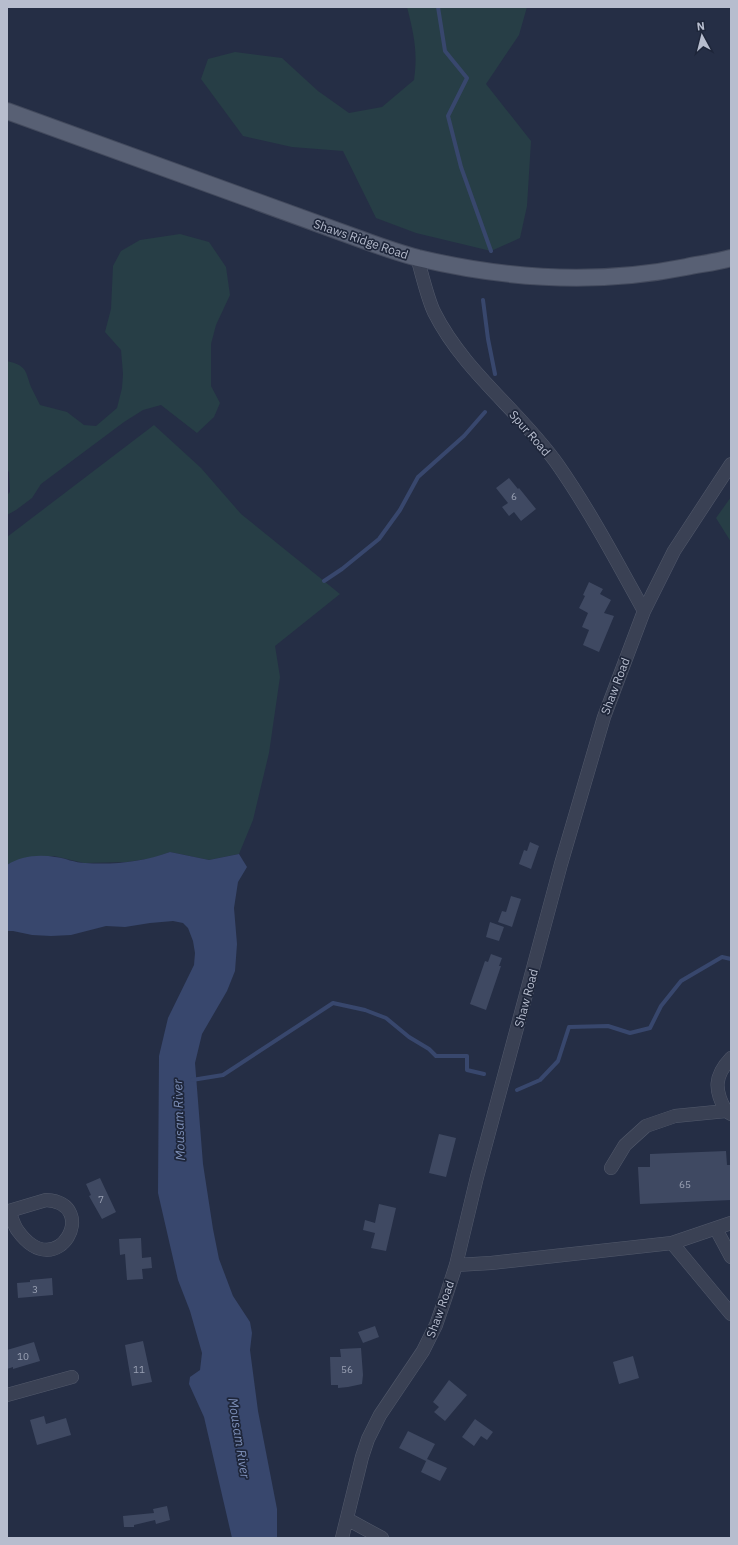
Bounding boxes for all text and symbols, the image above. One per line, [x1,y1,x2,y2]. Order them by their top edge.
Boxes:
north arrow [682,16,722,56]
text: N [696,19,706,34]
street label: Shaws Ridge Road [312,216,410,262]
street label: Spur Road [506,407,554,459]
house number: 6 [511,490,517,503]
street label: Shaw Road [597,655,633,717]
street label: Shaw Road [511,967,541,1029]
water label: Mousam River [169,1078,189,1161]
house number: 65 [679,1178,691,1191]
house number: 7 [98,1193,104,1206]
street label: Shaw Road [423,1278,457,1340]
house number: 3 [32,1283,38,1296]
house number: 10 [17,1350,29,1363]
house number: 11 [133,1363,145,1376]
house number: 56 [341,1363,353,1376]
water label: Mousam River [224,1396,254,1481]

